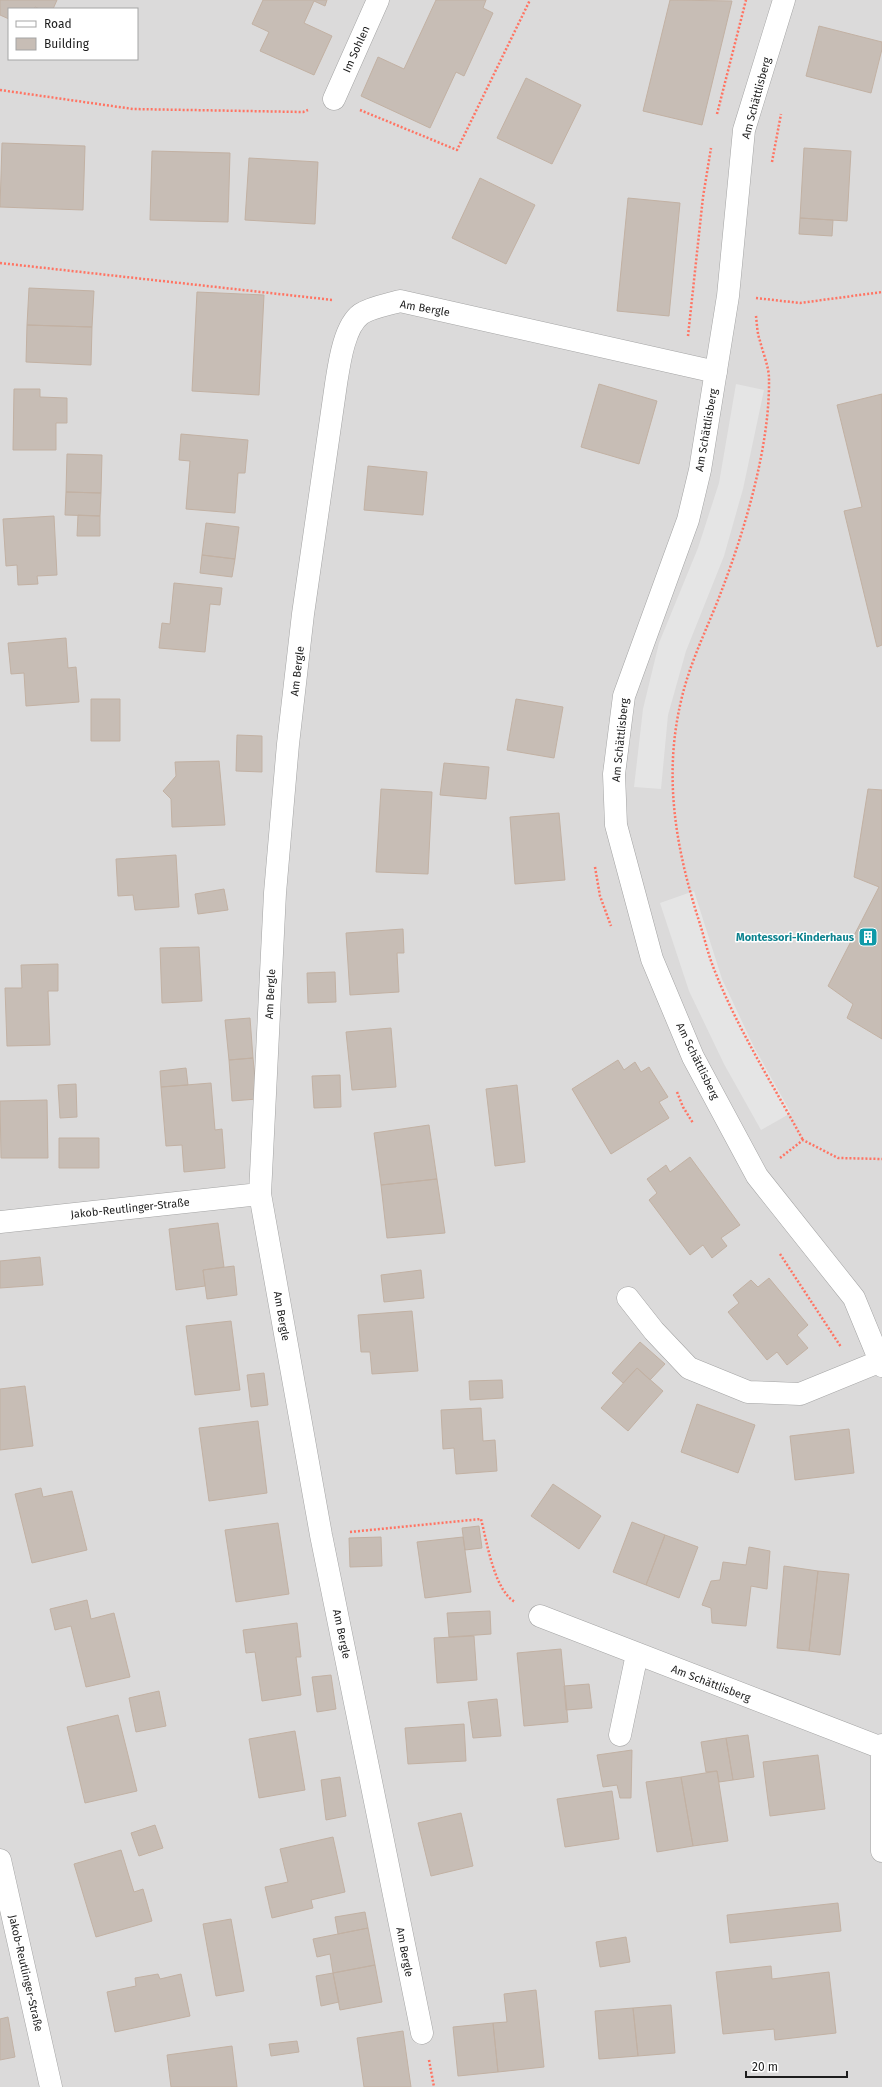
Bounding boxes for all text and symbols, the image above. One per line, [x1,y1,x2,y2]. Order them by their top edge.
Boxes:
legend [8,8,138,60]
text: Road [44,17,72,31]
street label: Im Sohlen [340,24,373,75]
text: Building [44,37,90,51]
street label: Am Schättlisberg [739,56,774,140]
street label: Am Bergle [399,298,451,319]
street label: Am Schättlisberg [693,387,720,473]
street label: Am Bergle [288,645,307,697]
street label: Am Schättlisberg [610,697,631,782]
building icon: Montessori-Kinderhaus [857,926,879,948]
place label: Montessori-Kinderhaus [736,931,855,944]
street label: Am Bergle [263,969,278,1019]
street label: Am Schättlisberg [673,1021,722,1102]
street label: Jakob-Reutlinger-Straße [70,1196,190,1221]
street label: Am Bergle [271,1290,292,1342]
street label: Am Bergle [330,1608,353,1660]
street label: Am Schättlisberg [669,1662,753,1705]
street label: Jakob-Reutlinger-Straße [6,1913,45,2033]
street label: Am Bergle [393,1926,416,1978]
scale bar [746,2053,847,2079]
text: 20 m [752,2060,778,2074]

